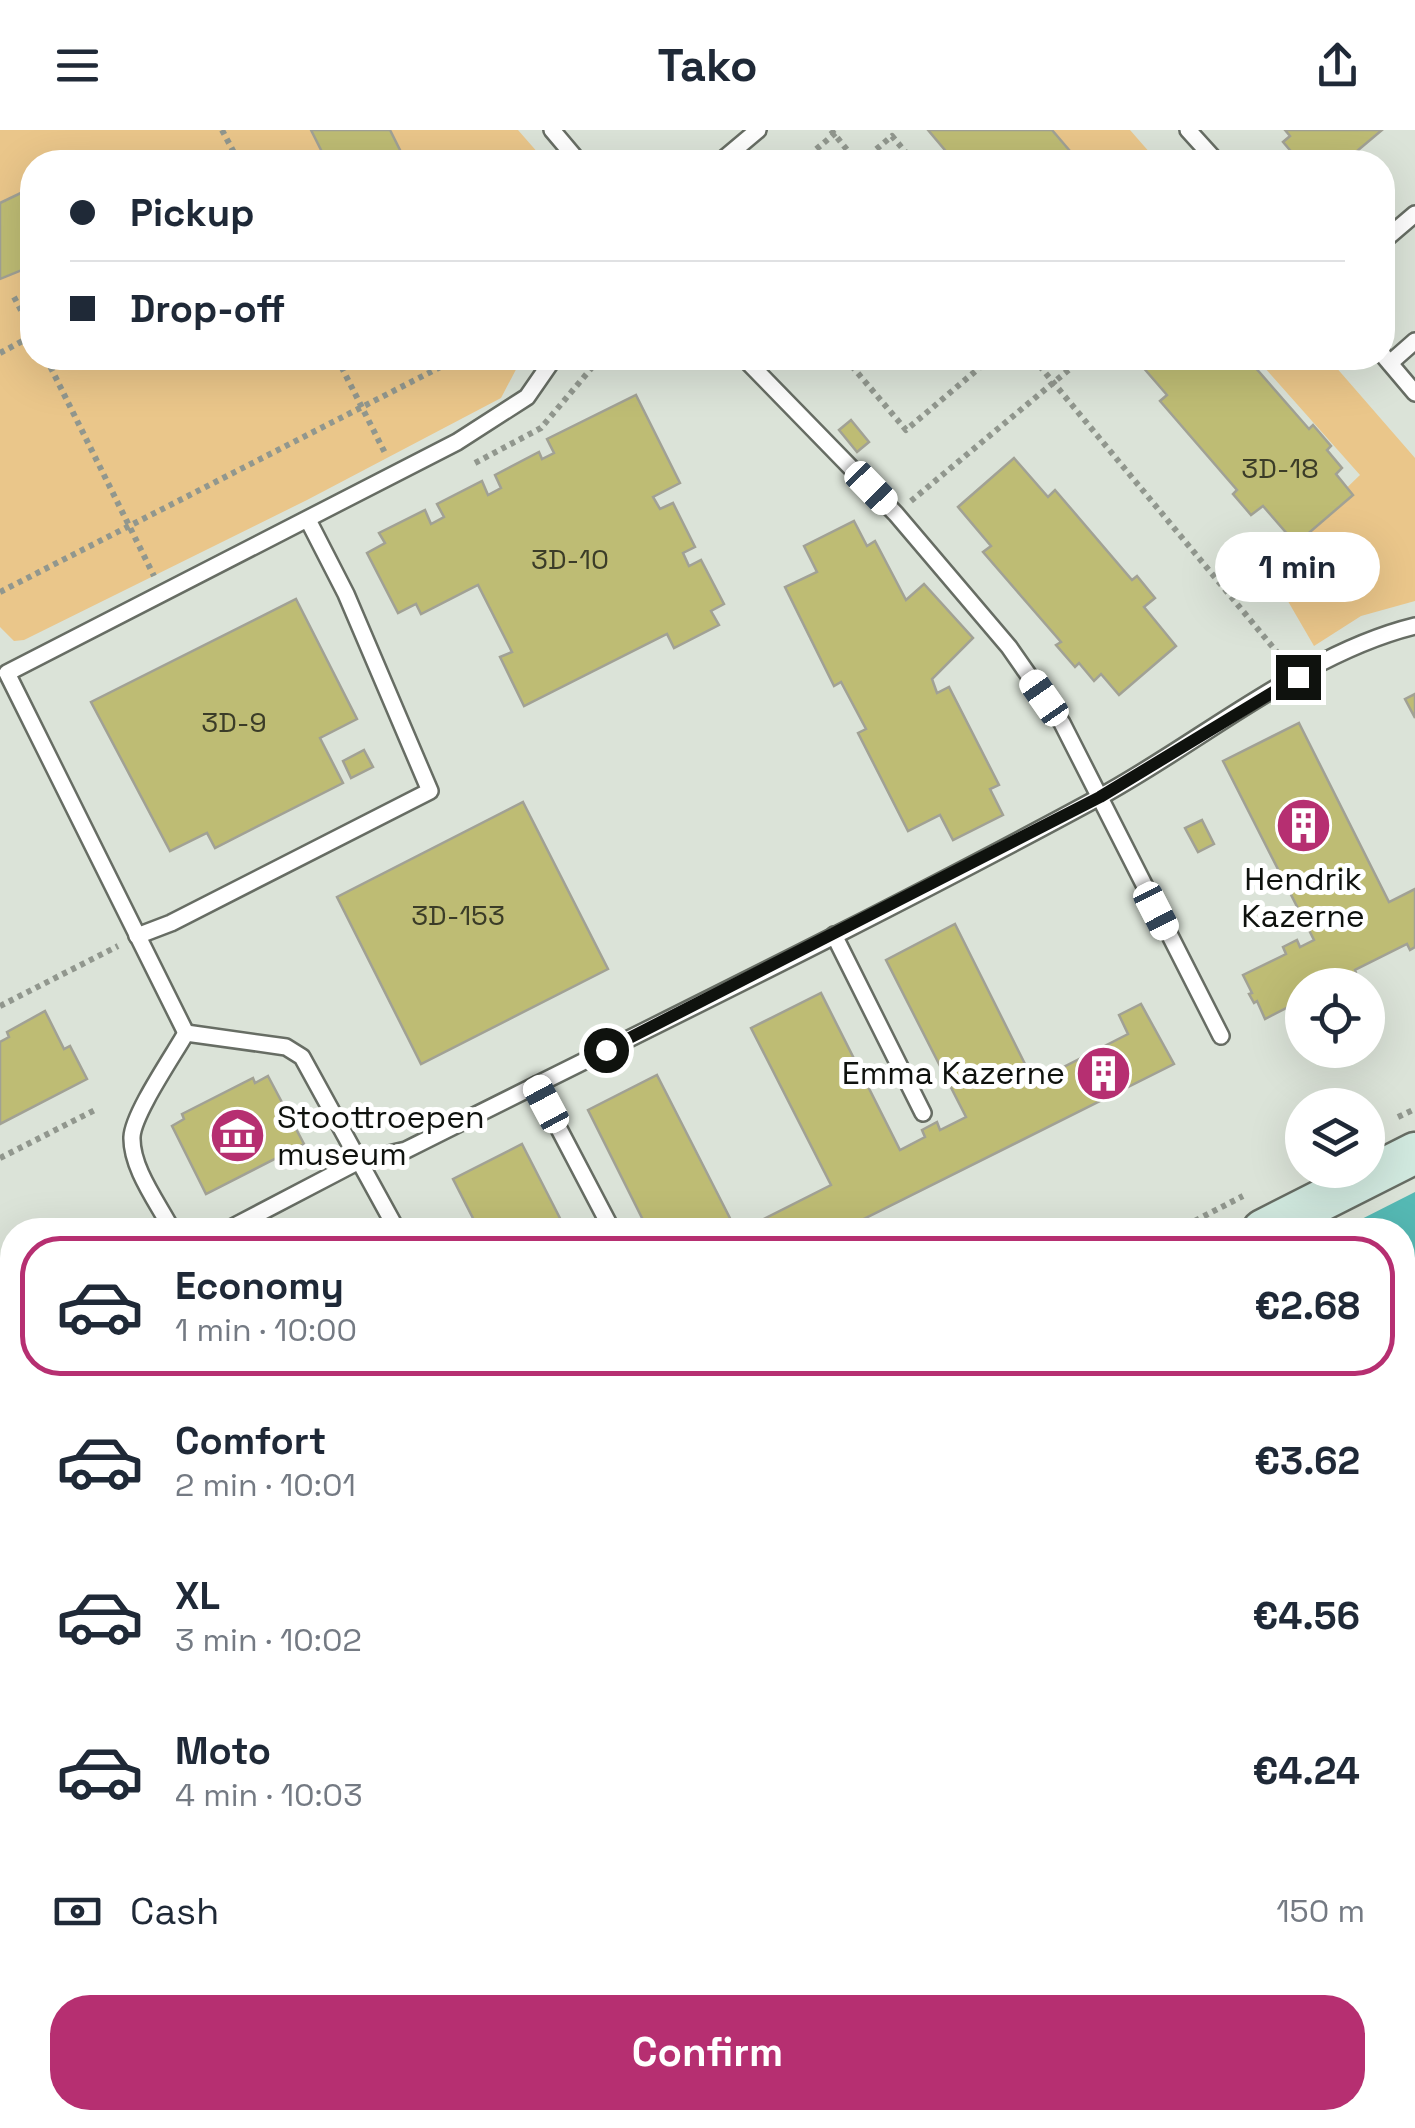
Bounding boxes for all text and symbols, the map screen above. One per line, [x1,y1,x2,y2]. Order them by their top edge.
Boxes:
text: Tako [657,37,758,94]
icon: menu [50,38,105,93]
icon: share [1310,38,1365,93]
text: Pickup [130,189,254,237]
text: Drop-off [130,285,285,333]
house number: 3D-18 [1241,450,1319,486]
car [839,456,903,520]
callout: 1 min [1216,532,1380,602]
house number: 3D-10 [531,541,609,577]
text: 1 min [1258,547,1337,587]
route end [1276,655,1321,700]
car [1015,665,1073,731]
house number: 3D-9 [201,704,267,740]
building icon: Hendrik Kazerne [1273,795,1333,855]
place label: Hendrik Kazerne [1241,859,1365,936]
car [1129,877,1183,945]
house number: 3D-153 [411,897,505,933]
map controls [1285,968,1385,1188]
button: locate [1285,968,1385,1068]
route start [584,1028,629,1073]
building icon: Emma Kazerne [1074,1043,1134,1103]
place label: Emma Kazerne [842,1053,1065,1093]
car [519,1070,573,1138]
button: layers [1285,1088,1385,1188]
place label: Stoottroepen museum [277,1097,485,1174]
museum icon: Stoottroepen museum [208,1105,268,1165]
icon: car [55,1261,145,1351]
text: Economy [175,1262,344,1310]
text: €2.68 [1254,1282,1360,1330]
text: 1 min · 10:00 [175,1310,357,1350]
icon: car [55,1416,145,1506]
text: Comfort [175,1417,326,1465]
text: €3.62 [1254,1437,1360,1485]
text: 2 min · 10:01 [175,1465,356,1505]
icon: car [55,1571,145,1661]
text: XL [175,1572,220,1620]
text: €4.56 [1252,1592,1360,1640]
text: 3 min · 10:02 [175,1620,362,1660]
icon: car [55,1726,145,1816]
text: Moto [175,1727,271,1775]
text: €4.24 [1253,1747,1360,1795]
text: 4 min · 10:03 [175,1775,362,1815]
icon: cash [50,1884,105,1939]
text: Cash [130,1887,219,1935]
text: 150 m [1276,1891,1365,1931]
button: Confirm [50,1995,1365,2110]

